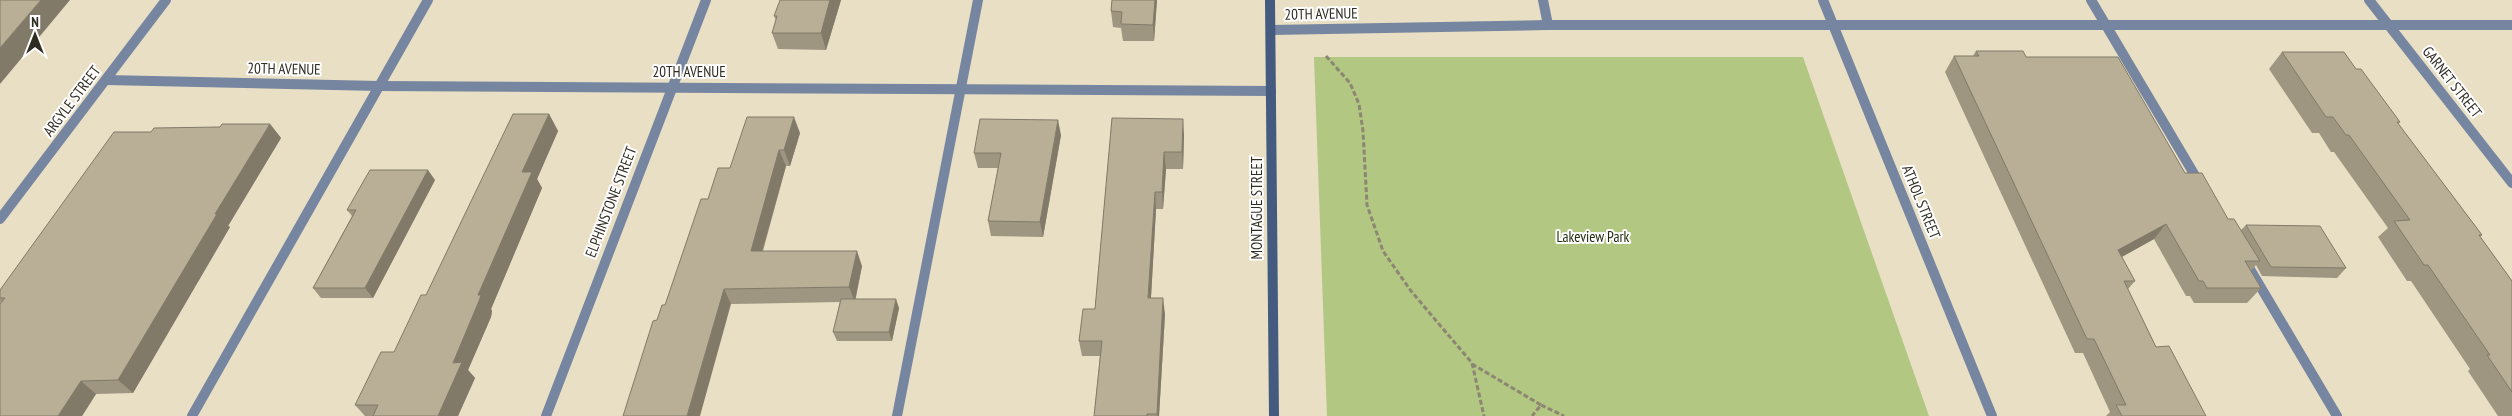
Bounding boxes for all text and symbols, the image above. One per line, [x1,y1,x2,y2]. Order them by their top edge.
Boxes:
street label: 20TH AVENUE [1284,3,1358,24]
north arrow [10,10,60,60]
text: N [31,13,39,31]
street label: GARNET STREET [2419,42,2486,121]
street label: 20TH AVENUE [247,58,321,79]
street label: ARGYLE STREET [39,61,105,140]
street label: 20TH AVENUE [652,62,726,81]
street label: ELPHINSTONE STREET [581,143,641,260]
street label: MONTAGUE STREET [1247,156,1266,260]
street label: ATHOL STREET [1898,162,1945,242]
park label: Lakeview Park [1557,227,1630,246]

